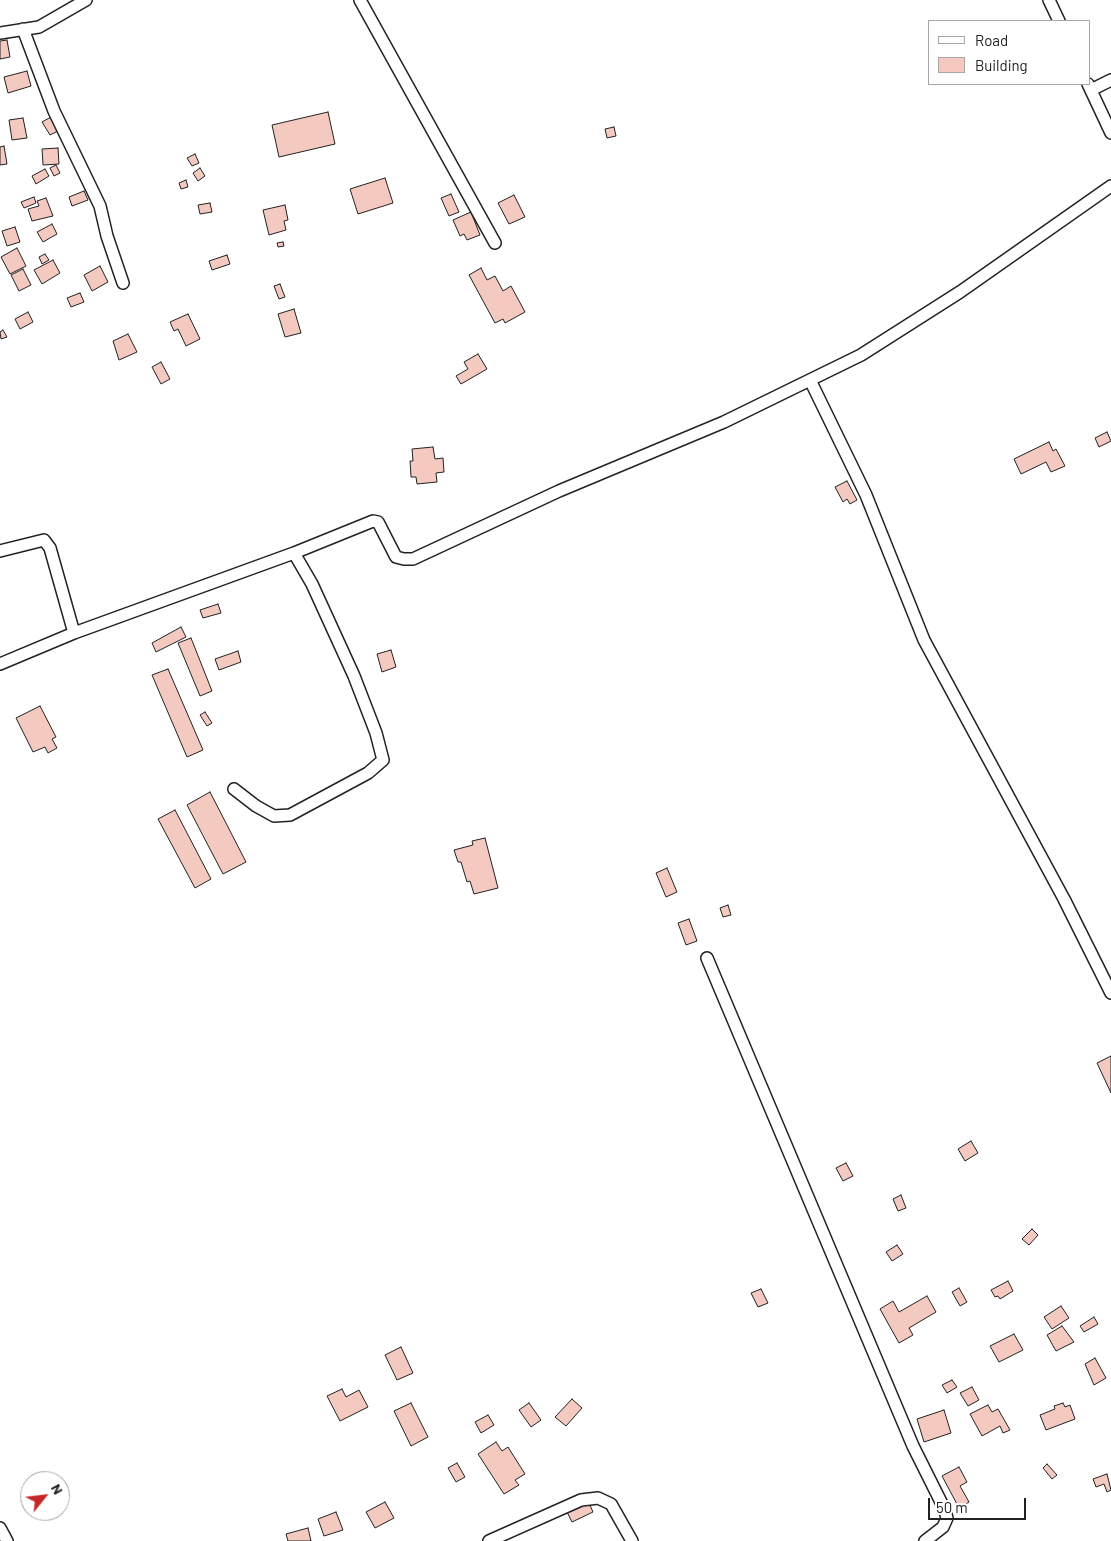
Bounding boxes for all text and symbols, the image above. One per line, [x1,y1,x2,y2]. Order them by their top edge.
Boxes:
legend [928,20,1091,85]
text: Road [975,31,1008,49]
text: Building [975,56,1028,74]
north arrow [20,1471,70,1521]
text: N [48,1481,67,1497]
scale bar [931,1488,1028,1520]
text: 50 m [936,1498,968,1516]

